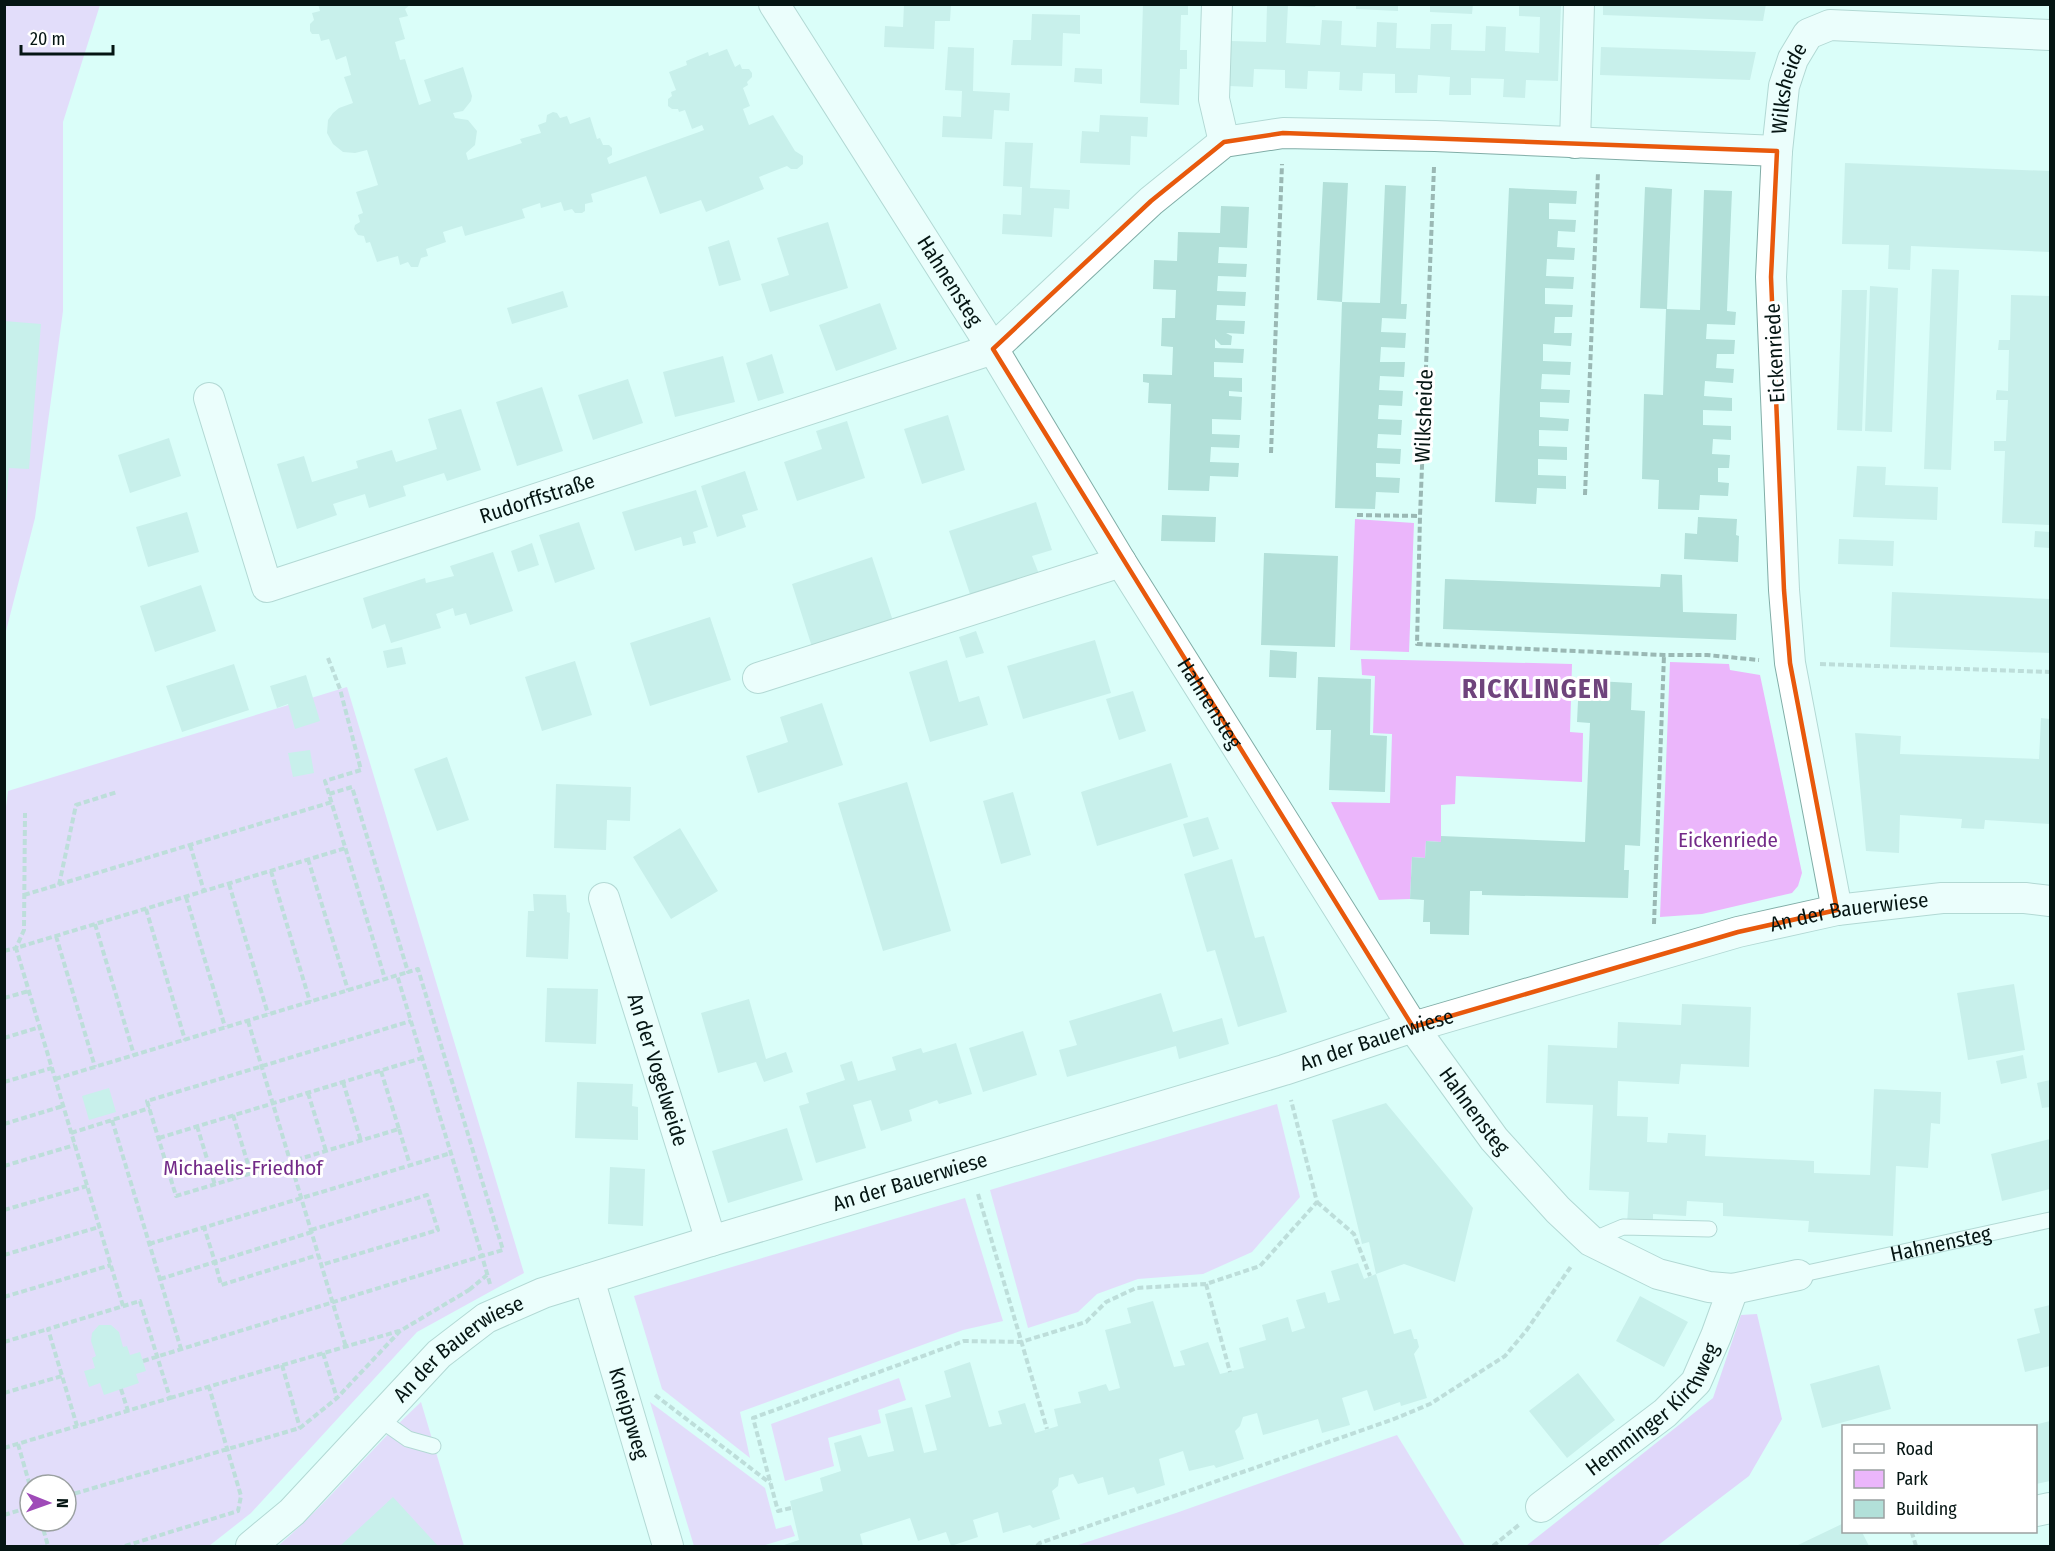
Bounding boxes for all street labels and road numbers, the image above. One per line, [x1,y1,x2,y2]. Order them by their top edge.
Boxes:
street label: Wilksheide [1766,38,1813,135]
street label: Hahnensteg [911,231,988,331]
street label: Eickenriede [1759,302,1791,404]
street label: Wilksheide [1409,369,1439,463]
street label: Rudorffstraße [476,467,598,529]
street label: Hahnensteg [1171,653,1248,754]
street label: An der Bauerwiese [1767,887,1930,938]
street label: An der Vogelweide [622,990,694,1149]
street label: An der Bauerwiese [1297,1003,1457,1077]
street label: Hahnensteg [1433,1062,1515,1160]
street label: An der Bauerwiese [829,1146,990,1217]
street label: Hahnensteg [1888,1220,1994,1267]
street label: An der Bauerwiese [388,1290,528,1408]
street label: Hemminger Kirchweg [1580,1339,1724,1481]
street label: Kneippweg [603,1364,655,1462]

